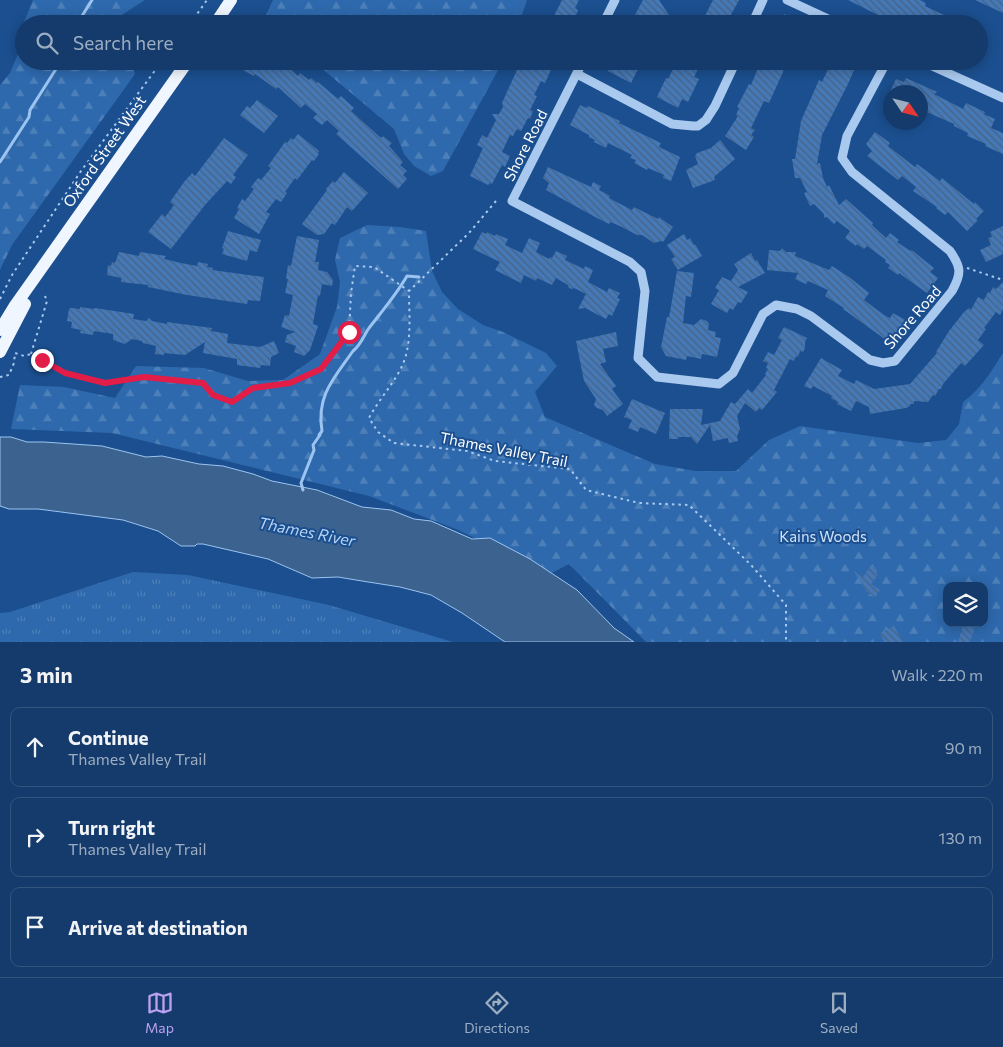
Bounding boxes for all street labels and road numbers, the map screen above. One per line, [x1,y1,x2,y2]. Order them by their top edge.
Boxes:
street label: Oxford Street West [59,92,149,210]
street label: Shore Road [499,106,551,184]
street label: Shore Road [880,282,944,352]
street label: Thames Valley Trail [439,428,569,470]

